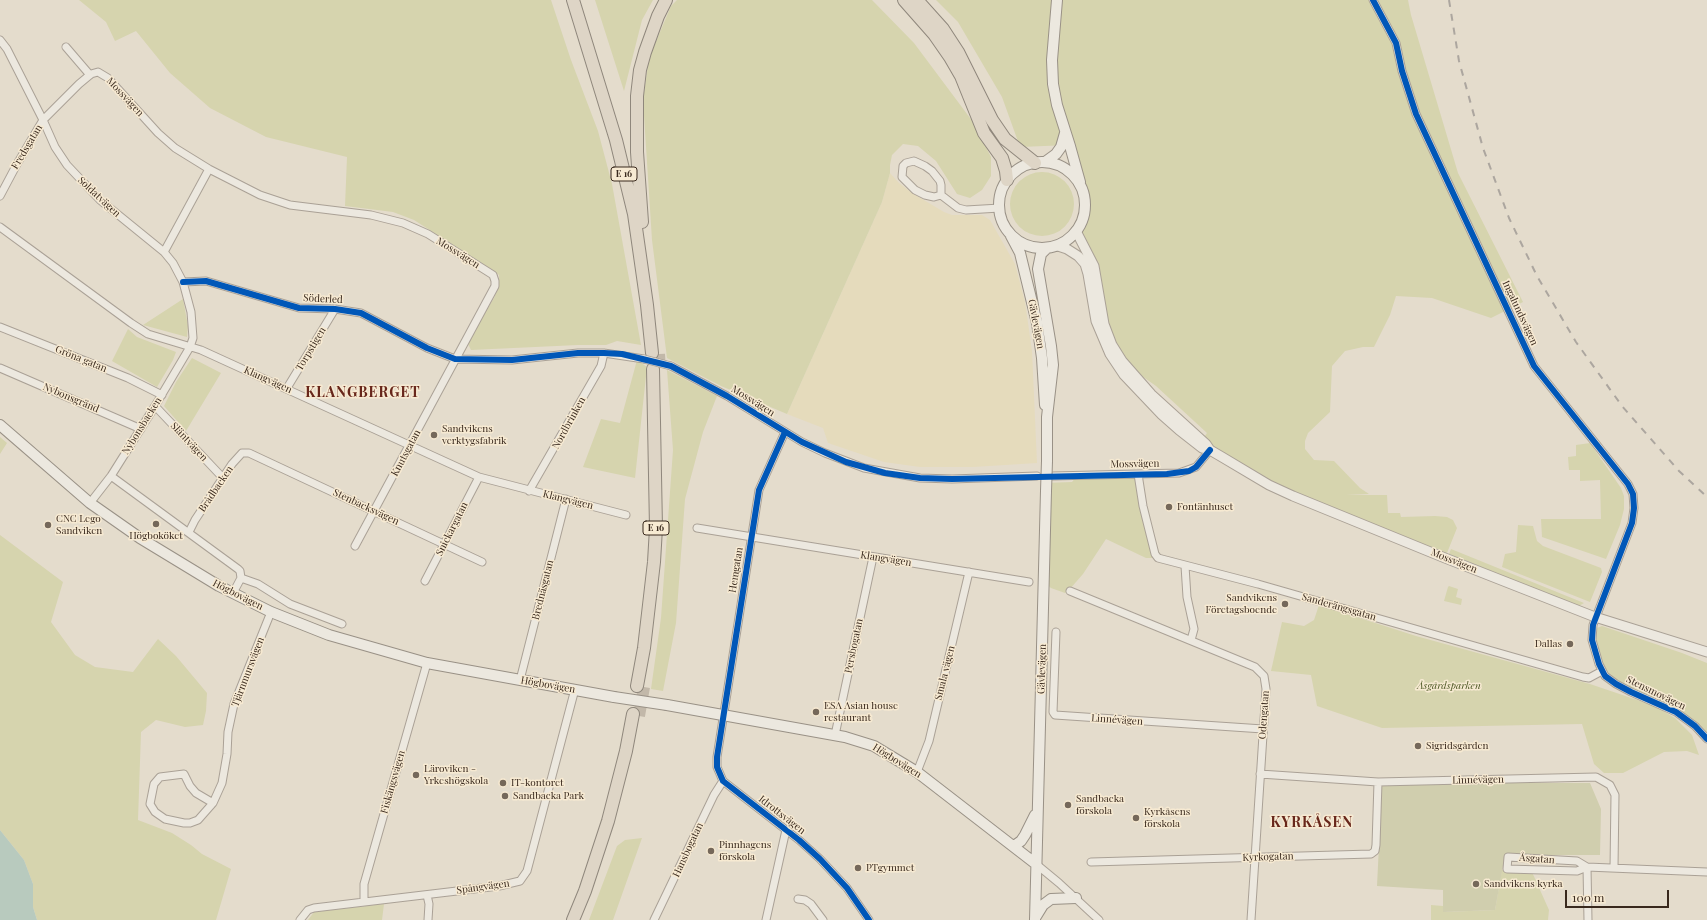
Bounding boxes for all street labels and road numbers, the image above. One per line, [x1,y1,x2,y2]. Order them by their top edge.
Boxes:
street label: Mossvägen [104,75,146,119]
street label: Fredsgatan [9,123,45,171]
road number: E 16 [611,167,637,181]
street label: Soldatvägen [75,174,123,220]
street label: Mossvägen [434,235,482,271]
street label: Ingalundsvägen [1500,279,1540,347]
street label: Söderled [303,292,343,306]
street label: Gävlevägen [1025,298,1047,350]
street label: Torpstigen [293,325,329,373]
street label: Gröna gatan [53,343,109,375]
street label: Klangvägen [242,364,294,396]
street label: Nybonsgränd [41,381,101,415]
street label: Mossvägen [729,383,777,419]
street label: Nybonsbacken [120,395,164,457]
street label: Nordbrinken [550,395,588,451]
street label: Släntvägen [168,420,210,464]
street label: Knutsgatan [389,428,423,478]
street label: Mossvägen [1110,458,1160,470]
street label: Brådbacken [196,464,236,514]
street label: Stenbacksvägen [331,486,401,528]
street label: Klangvägen [542,488,594,512]
street label: Snickargatan [433,500,471,558]
road number: E 16 [643,521,669,535]
street label: Hemgatan [726,546,746,594]
street label: Mossvägen [1429,546,1479,576]
street label: Klangvägen [860,549,912,569]
street label: Brednäsgatan [530,559,556,621]
street label: Högbovägen [211,577,265,613]
street label: Sanderängsgatan [1300,591,1378,623]
street label: Persbogatan [842,618,866,674]
street label: Tjärnmursvägen [229,635,267,709]
street label: Gävlevägen [1035,644,1049,694]
street label: Smala vägen [932,645,958,701]
street label: Stensmovägen [1624,673,1688,713]
street label: Högbovägen [520,674,576,696]
street label: Odengatan [1256,690,1272,740]
street label: Linnévägen [1091,712,1143,728]
street label: Högbovägen [870,741,924,781]
street label: Fiskängsvägen [378,749,408,815]
street label: Linnévägen [1452,774,1504,786]
street label: Idrottsvägen [756,793,808,837]
street label: Hansbogatan [670,821,706,879]
street label: Kyrkogatan [1242,850,1294,864]
street label: Åsgatan [1519,852,1555,866]
street label: Spångvägen [456,877,510,897]

